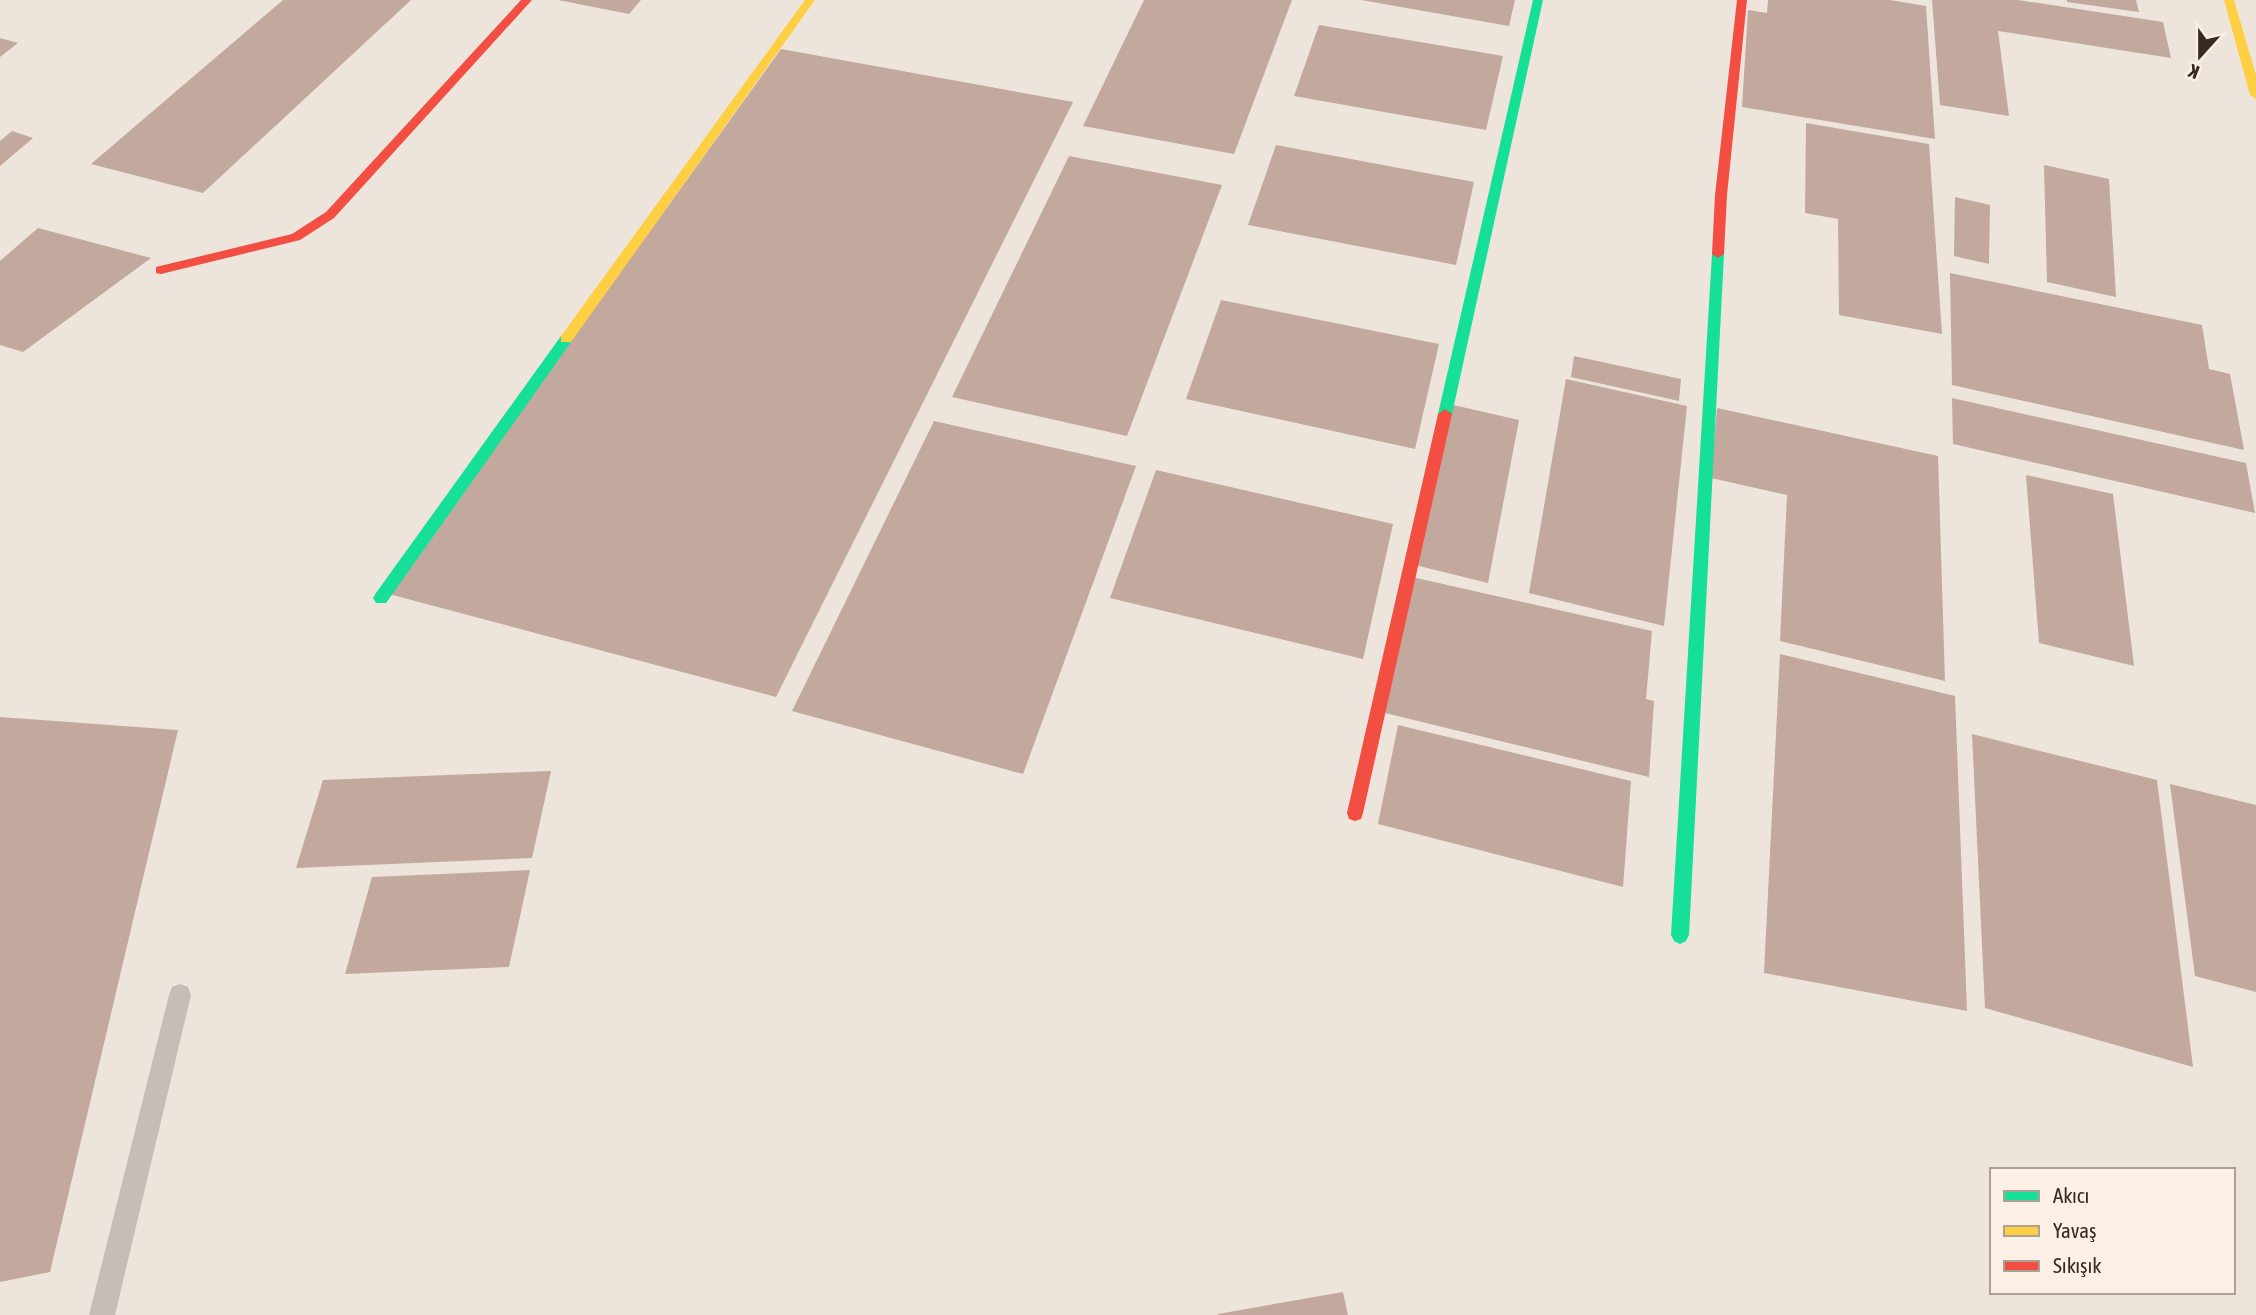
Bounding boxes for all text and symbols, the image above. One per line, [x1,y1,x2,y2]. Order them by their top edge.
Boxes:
north arrow [2165,21,2235,91]
text: K [2185,60,2202,84]
legend [1990,1168,2235,1294]
text: Akıcı [2053,1183,2089,1207]
text: Yavaş [2053,1218,2096,1242]
text: Sıkışık [2053,1253,2102,1277]

